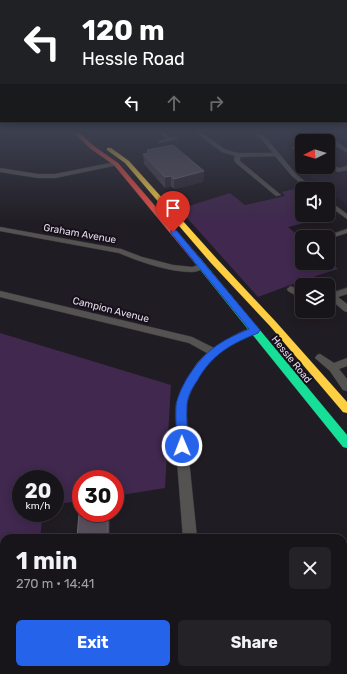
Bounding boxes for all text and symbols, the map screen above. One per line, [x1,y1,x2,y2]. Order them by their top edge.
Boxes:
text: 120 m [82,14,165,47]
icon: left [16,16,68,68]
text: Hessle Road [82,48,185,70]
icon: left [121,92,143,114]
icon: ahead [163,92,185,114]
icon: right [205,92,227,114]
north arrow [295,134,335,174]
map controls [295,134,335,318]
button: sound [295,182,335,222]
pin [156,191,190,232]
icon: arrive [162,197,184,219]
street label: Graham Avenue [42,222,118,246]
button: search [295,230,335,270]
button: layers [295,278,335,318]
street label: Campion Avenue [71,295,151,325]
street label: Hessle Road [269,334,314,386]
position arrow [161,425,203,467]
speed limit sign: 30 [72,470,124,522]
text: 20 [25,479,51,503]
text: km/h [26,500,50,512]
text: 1 min [16,547,77,575]
button: close [289,547,331,589]
text: 270 m · 14:41 [16,576,94,591]
button: Exit [16,620,170,666]
button: Share [178,620,331,666]

